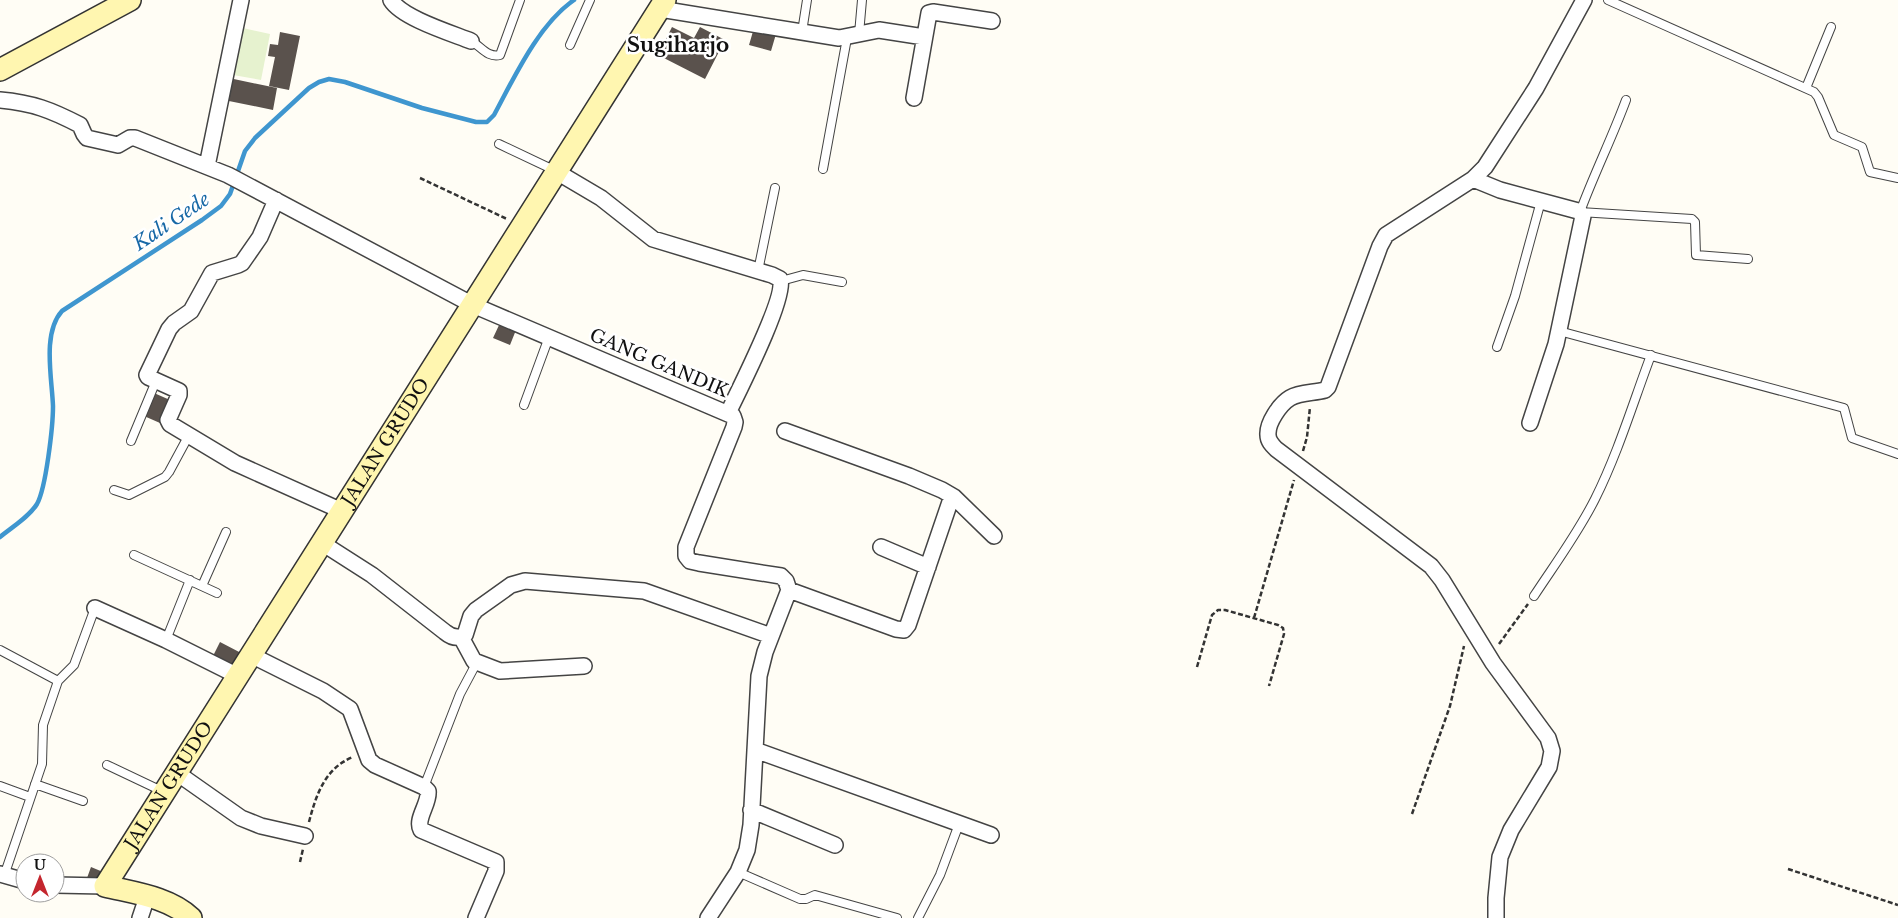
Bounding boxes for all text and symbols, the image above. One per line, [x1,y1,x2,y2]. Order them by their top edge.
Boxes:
district label: Sugiharjo [627,33,729,57]
water label: Kali Gede [128,187,214,256]
street label: GANG GANDIK [586,324,733,403]
street label: JALAN GRUDO [336,374,434,512]
street label: JALAN GRUDO [119,717,217,855]
north arrow [15,853,65,903]
text: U [34,856,47,874]

